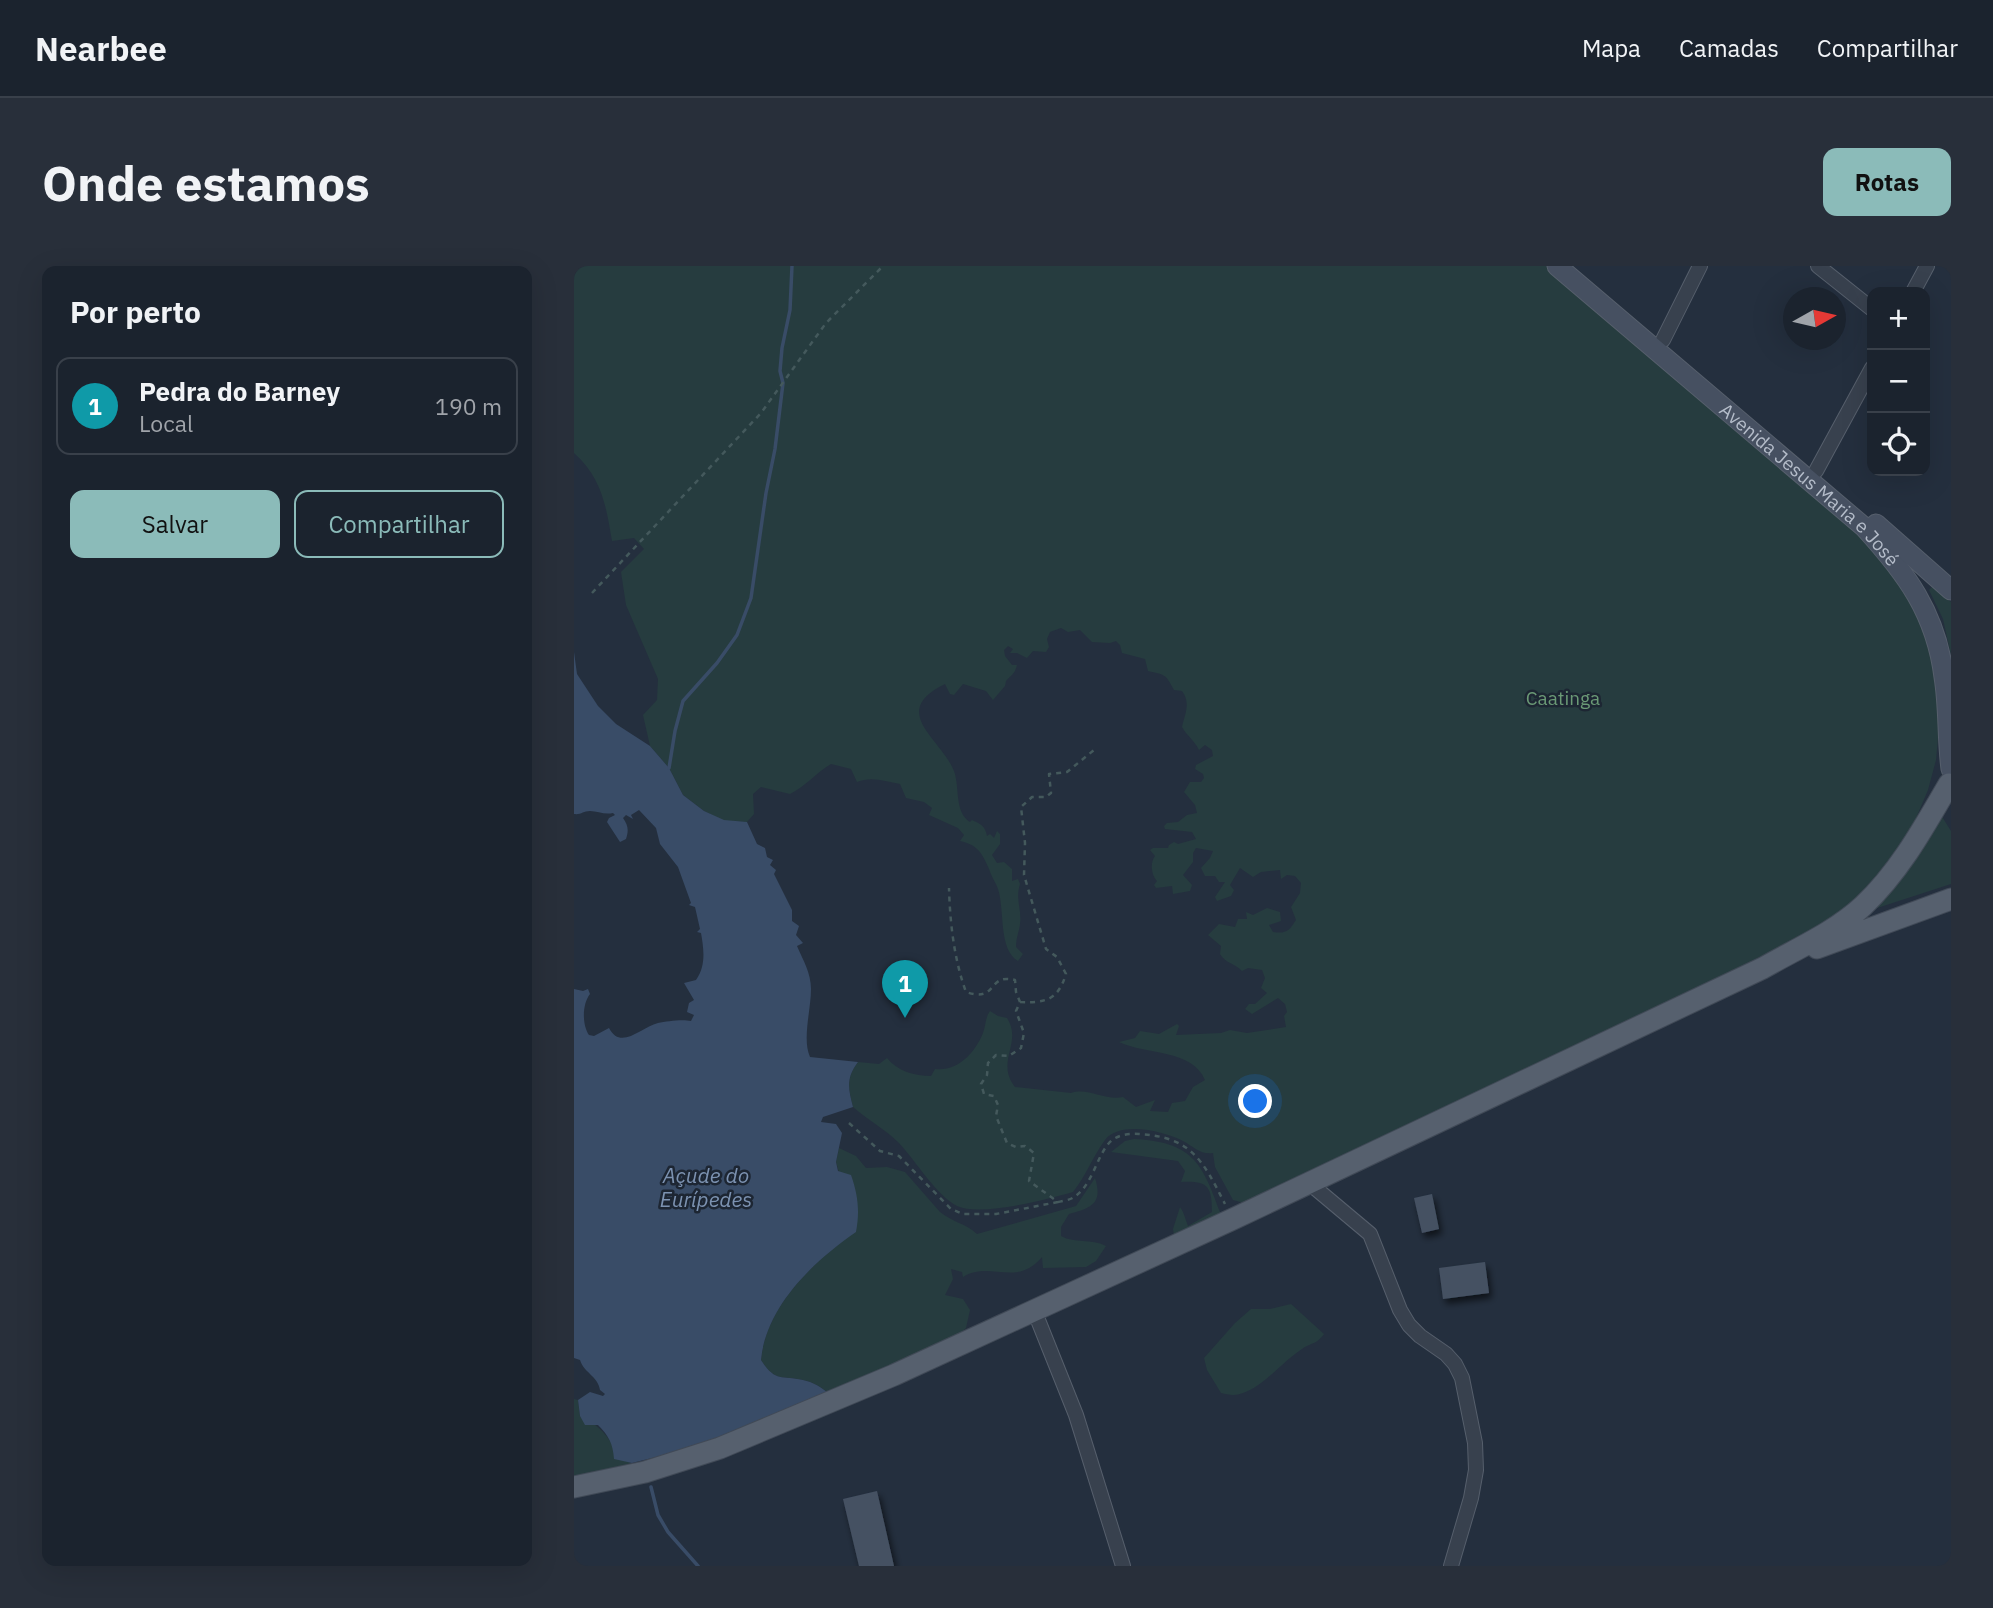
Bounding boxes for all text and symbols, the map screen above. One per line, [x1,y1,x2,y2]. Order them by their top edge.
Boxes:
text: Nearbee [35,27,167,70]
text: Mapa [1582,32,1641,64]
text: Camadas [1679,32,1779,64]
text: Compartilhar [1817,32,1958,64]
button: Rotas [1823,148,1951,216]
text: Onde estamos [42,151,370,214]
north arrow [1783,287,1846,350]
map controls [1867,287,1930,476]
button: + [1867,287,1930,350]
text: Por perto [70,292,201,331]
button: − [1867,350,1930,413]
text: Pedra do Barney [139,374,340,408]
text: 1 [88,391,102,421]
text: 190 m [435,391,502,421]
street label: Avenida Jesus Maria e José [1715,398,1905,571]
text: Local [139,408,193,438]
button: locate [1867,413,1930,476]
button: Salvar [70,490,280,558]
button: Compartilhar [294,490,504,558]
park label: Caatinga [1526,686,1600,710]
pin: 1 [882,960,928,1018]
your location [1238,1084,1272,1118]
water label: Açude do Eurípedes [660,1161,752,1213]

